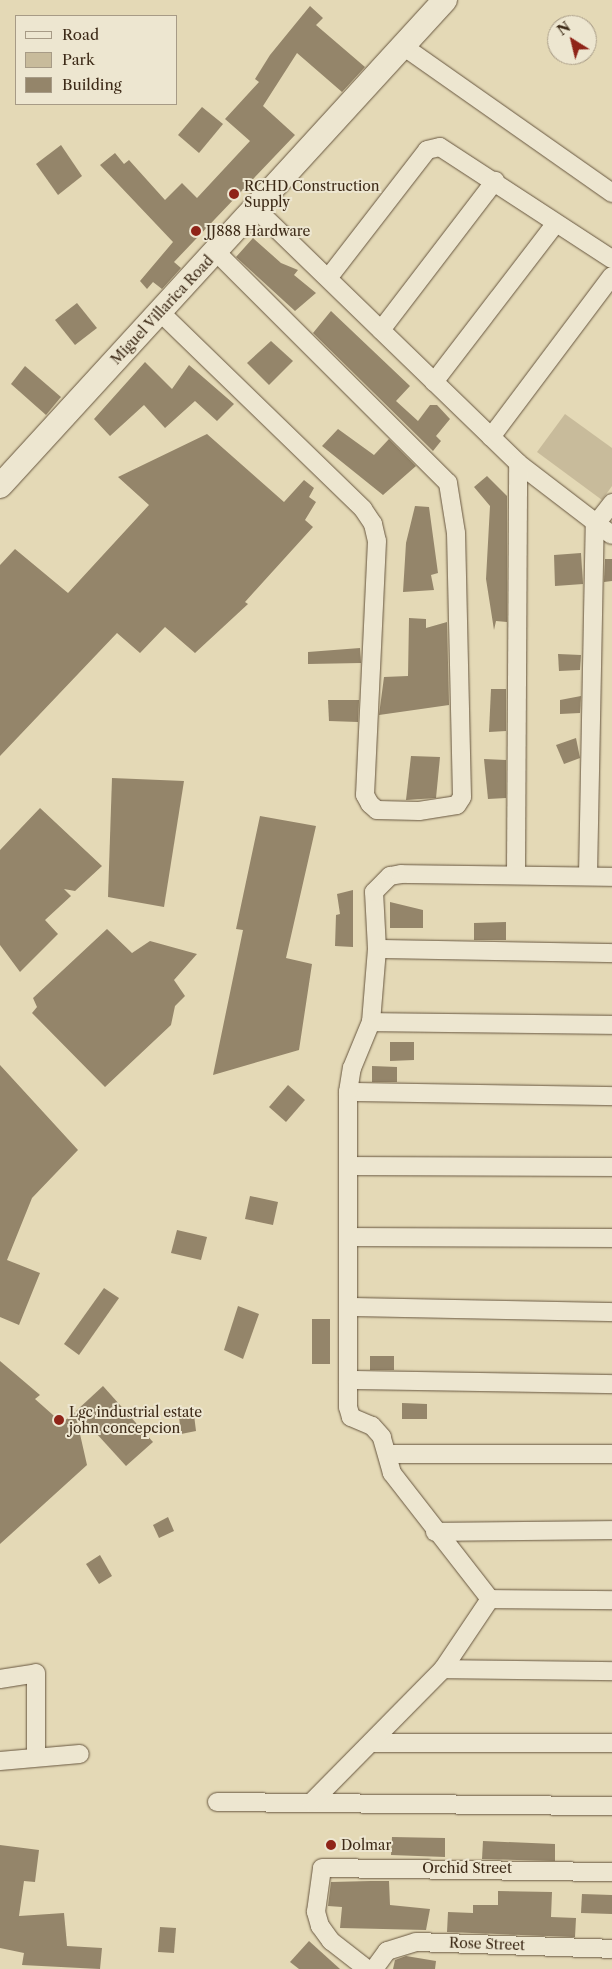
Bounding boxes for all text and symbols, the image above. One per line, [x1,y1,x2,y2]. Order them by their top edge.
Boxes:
legend [15,15,178,105]
north arrow [547,15,597,65]
text: N [554,18,574,40]
text: Road [62,25,99,44]
text: Park [62,50,95,69]
text: Building [62,75,122,94]
place label: RCHD Construction Supply [244,178,379,210]
marker: RCHD Construction Supply [228,188,240,200]
place label: JJ888 Hardware [206,223,310,239]
marker: JJ888 Hardware [190,225,202,237]
street label: Miguel Villarica Road [107,252,217,368]
place label: Lgc industrial estate john concepcion [69,1404,202,1436]
marker: Lgc industrial estate john concepcion [53,1414,65,1426]
place label: Dolmar [341,1837,391,1853]
marker: Dolmar [325,1839,337,1851]
street label: Orchid Street [422,1860,512,1876]
street label: Rose Street [449,1934,525,1954]

